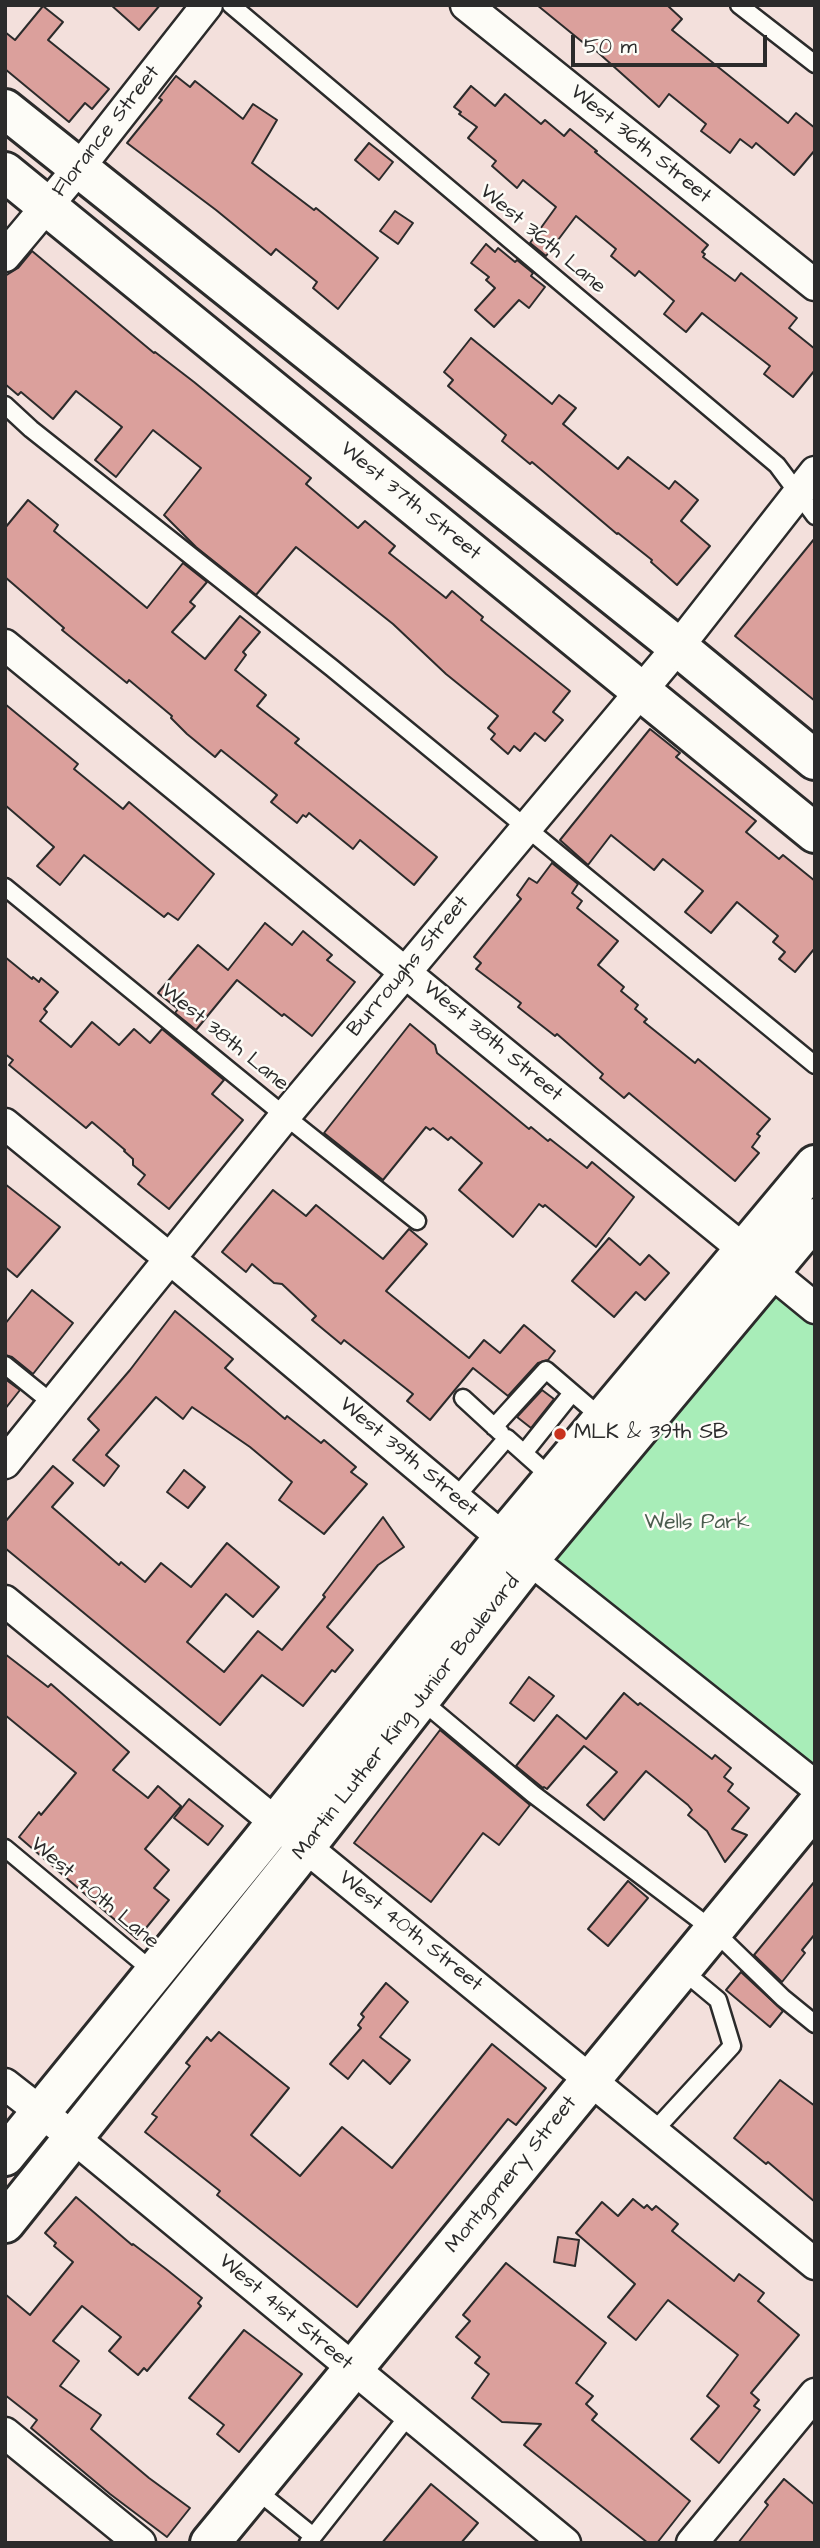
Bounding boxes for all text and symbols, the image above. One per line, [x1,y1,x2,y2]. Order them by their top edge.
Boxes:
scale bar [575,21,771,65]
text: 50 m [584,32,637,61]
street label: Florance Street [48,61,166,203]
street label: West 36th Street [564,80,716,210]
street label: West 36th Lane [474,180,610,300]
street label: West 37th Street [334,437,486,567]
street label: Burroughs Street [343,891,475,1043]
street label: West 38th Street [417,976,567,1108]
street label: West 38th Lane [155,979,293,1097]
street label: West 39th Street [334,1393,482,1523]
place label: MLK & 39th SB [574,1421,728,1447]
marker: MLK & 39th SB [552,1426,568,1442]
park label: Wells Park [644,1511,750,1537]
street label: Martin Luther King Junior Boulevard [288,1571,526,1865]
street label: West 40th Lane [24,1833,164,1955]
street label: West 40th Street [333,1866,487,1998]
street label: Montgomery Street [441,2091,583,2259]
street label: West 41st Street [213,2249,357,2377]

